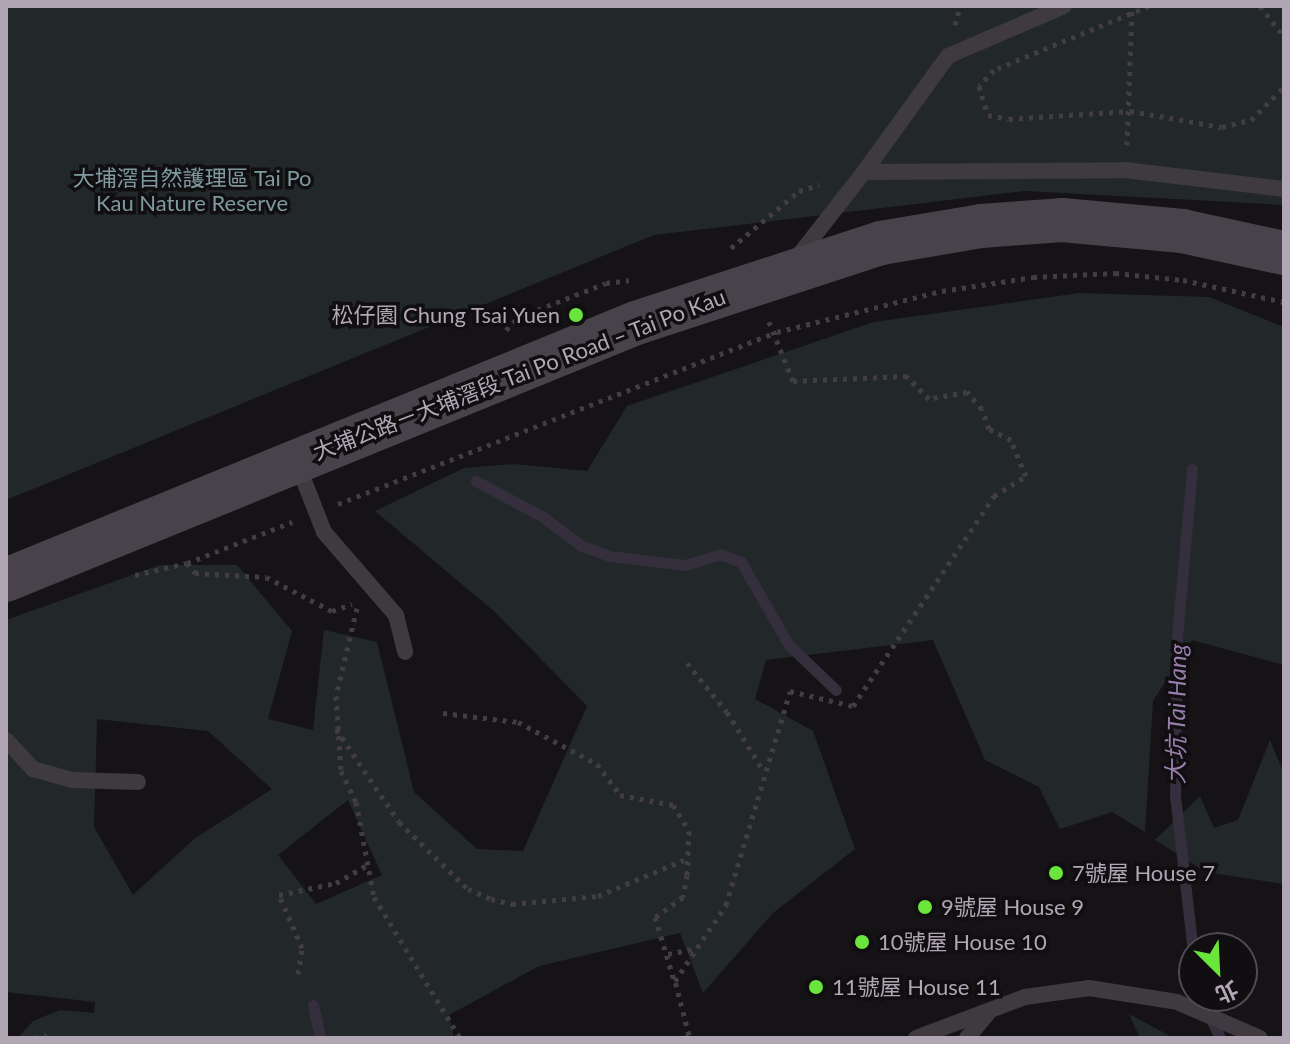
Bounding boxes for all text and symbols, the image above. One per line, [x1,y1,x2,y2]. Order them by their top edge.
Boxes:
park label: 大埔滘自然護理區 Tai Po Kau Nature Reserve [72,164,312,216]
street label: 大埔公路－大埔滘段 Tai Po Road – Tai Po Kau [309,283,729,465]
place label: 松仔園 Chung Tsai Yuen [330,302,560,328]
marker: 松仔園 Chung Tsai Yuen [567,306,585,324]
water label: 大坑 Tai Hang [1160,643,1192,785]
place label: 7號屋 House 7 [1072,860,1215,886]
marker: 7號屋 House 7 [1047,864,1065,882]
place label: 9號屋 House 9 [941,894,1084,920]
marker: 9號屋 House 9 [916,898,934,916]
place label: 10號屋 House 10 [878,929,1047,955]
north arrow [1178,932,1258,1012]
marker: 10號屋 House 10 [853,933,871,951]
place label: 11號屋 House 11 [832,974,1001,1000]
text: 北 [1212,976,1243,1009]
marker: 11號屋 House 11 [807,978,825,996]

